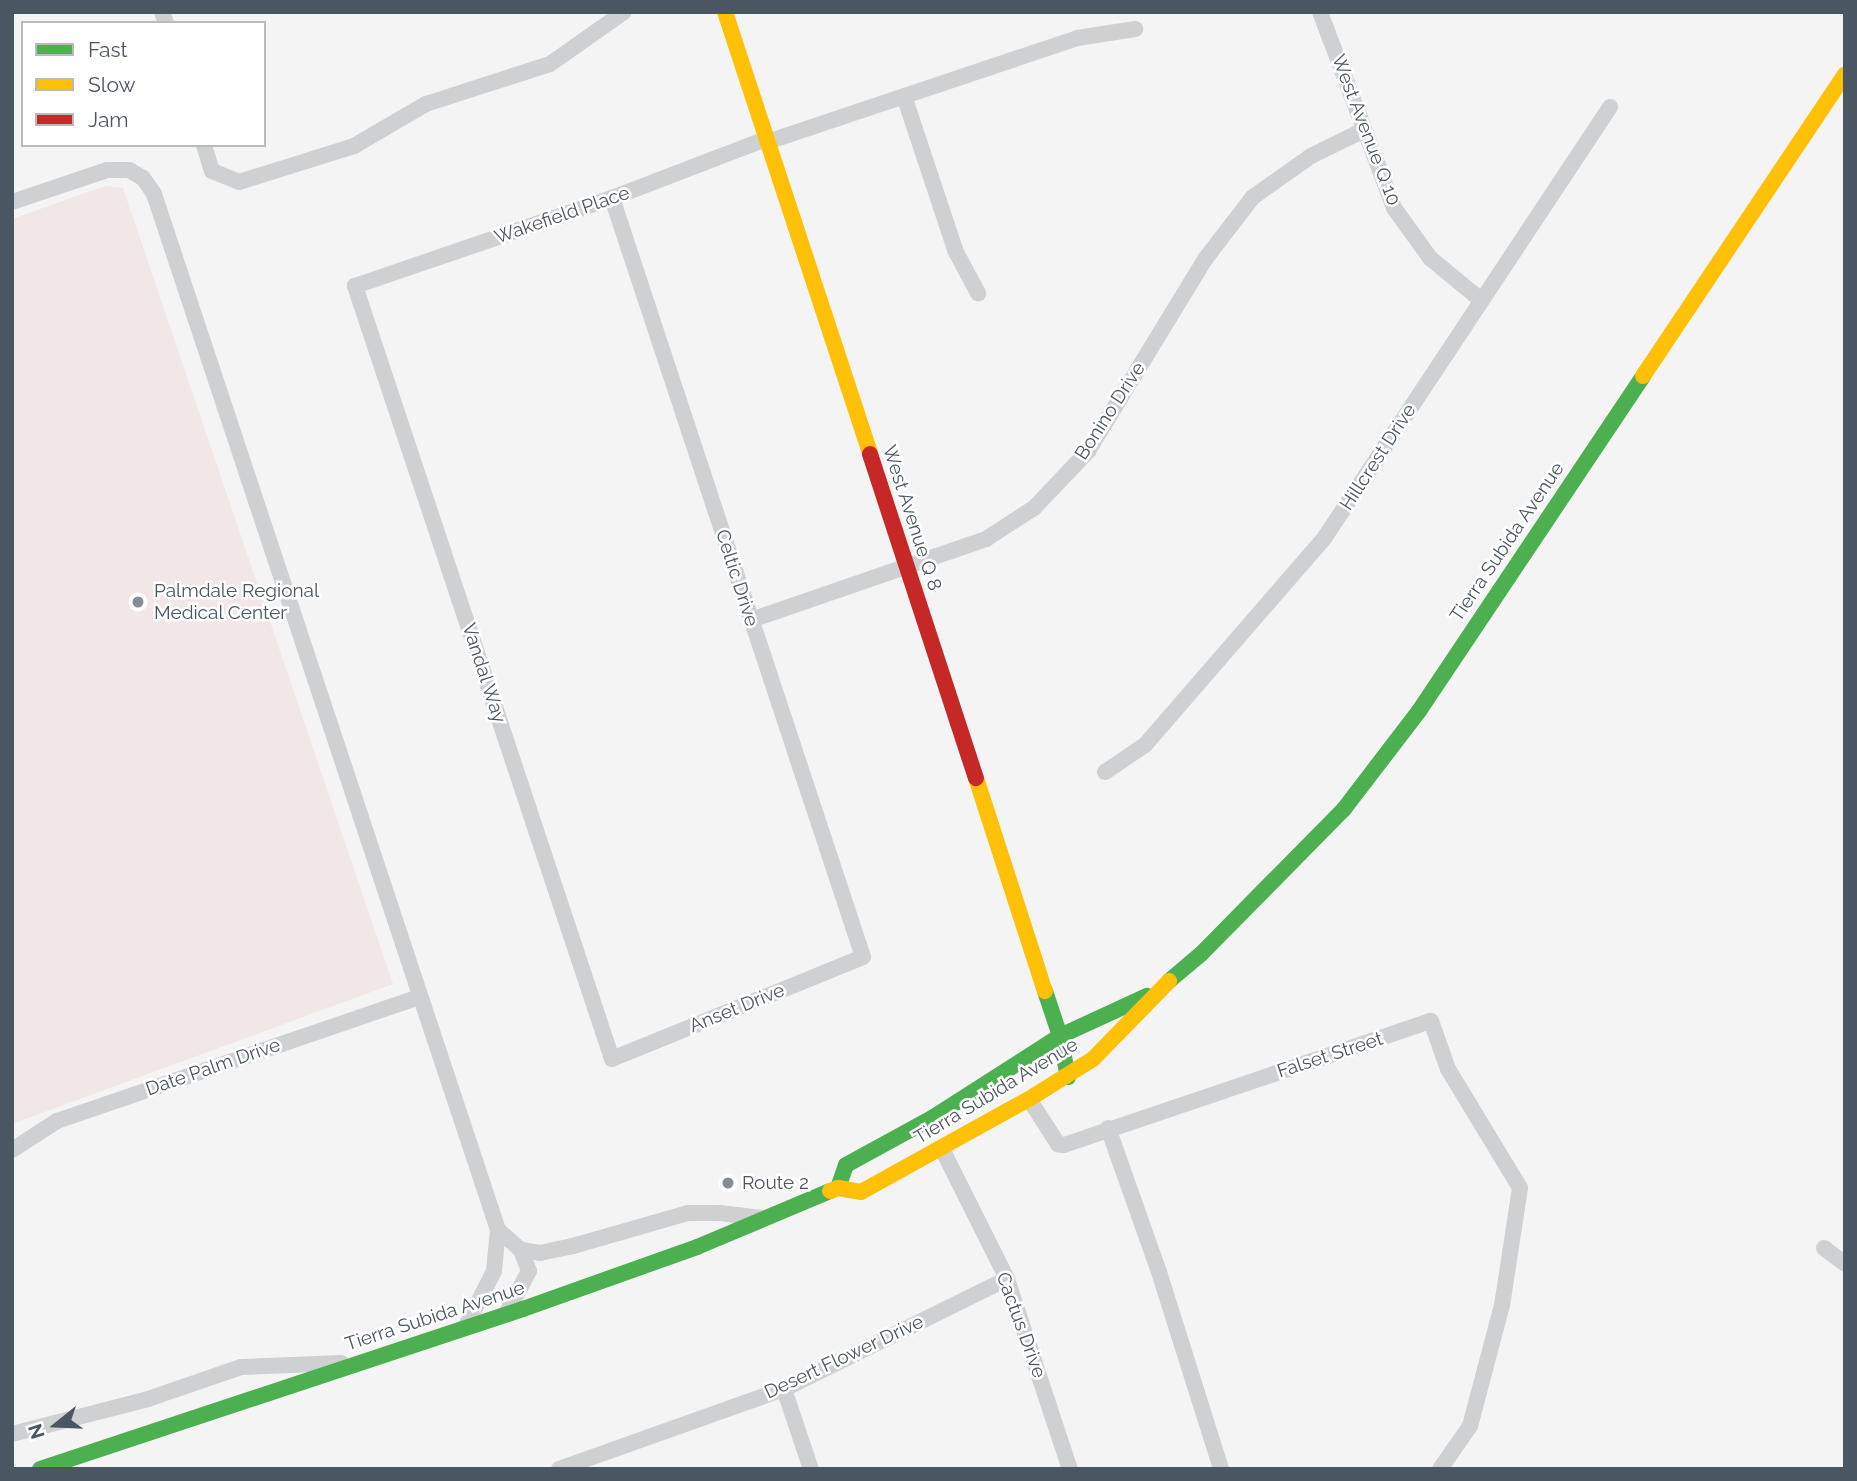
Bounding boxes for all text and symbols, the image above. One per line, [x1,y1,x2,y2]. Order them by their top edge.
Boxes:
legend [21,21,266,147]
text: Fast [88,37,128,62]
street label: West Avenue Q 10 [1327,51,1405,209]
text: Slow [88,72,136,97]
text: Jam [88,107,129,132]
street label: Wakefield Place [492,181,632,249]
street label: Bonino Drive [1070,358,1150,464]
street label: Hillcrest Drive [1335,400,1421,514]
street label: West Avenue Q 8 [878,442,946,594]
street label: Tierra Subida Avenue [1445,458,1569,626]
street label: Celtic Drive [711,527,763,629]
place label: Palmdale Regional Medical Center [154,580,319,624]
marker: Palmdale Regional Medical Center [128,592,148,612]
street label: Vandal Way [457,620,511,726]
street label: Anset Drive [686,979,788,1037]
street label: Falset Street [1274,1027,1386,1083]
street label: Date Palm Drive [143,1033,283,1101]
street label: Tierra Subida Avenue [910,1033,1082,1149]
place label: Route 2 [742,1172,809,1194]
marker: Route 2 [720,1175,736,1191]
street label: Cactus Drive [991,1269,1051,1381]
street label: Tierra Subida Avenue [342,1276,528,1356]
street label: Desert Flower Drive [761,1310,927,1404]
north arrow [21,1390,91,1460]
text: N [23,1421,49,1442]

